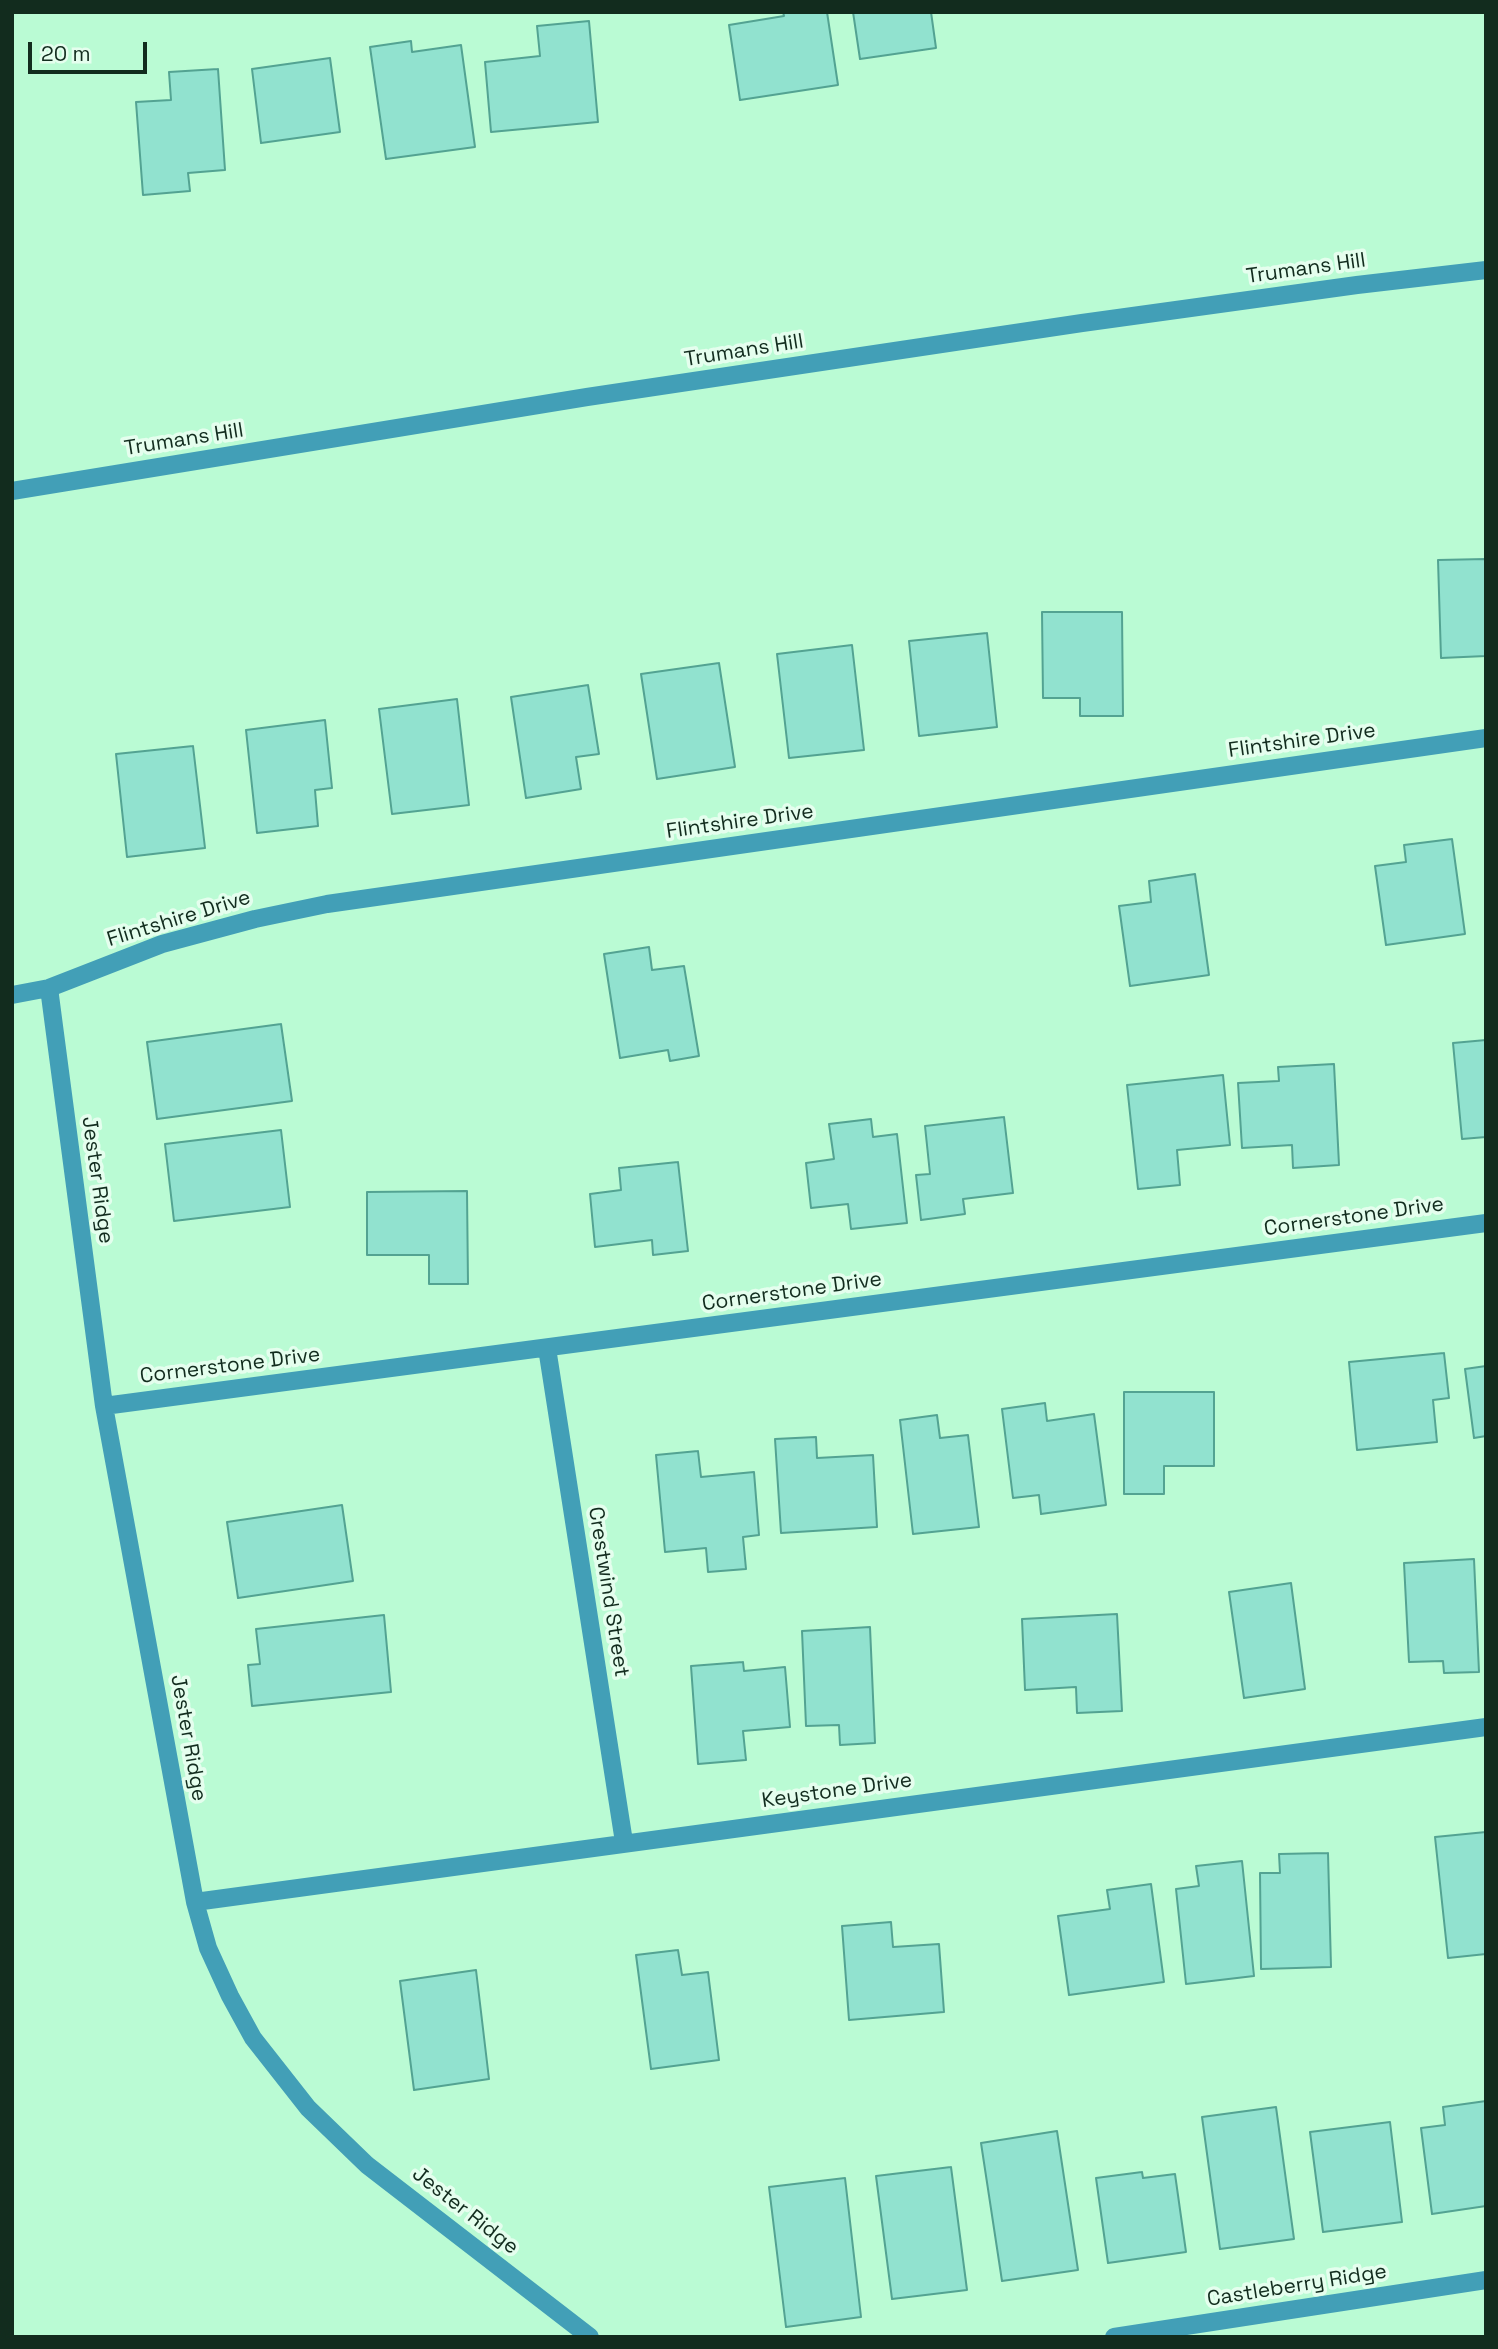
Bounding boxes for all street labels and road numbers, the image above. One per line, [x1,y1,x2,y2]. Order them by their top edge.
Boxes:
street label: Trumans Hill [1245,248,1367,290]
street label: Trumans Hill [683,329,805,373]
street label: Trumans Hill [123,418,245,462]
street label: Flintshire Drive [1227,718,1377,764]
street label: Flintshire Drive [665,799,815,845]
street label: Flintshire Drive [104,885,254,953]
street label: Jester Ridge [76,1115,118,1245]
street label: Cornerstone Drive [1262,1192,1446,1242]
street label: Cornerstone Drive [700,1267,884,1317]
street label: Cornerstone Drive [138,1342,322,1390]
street label: Crestwind Street [582,1505,634,1679]
street label: Jester Ridge [164,1673,212,1803]
street label: Keystone Drive [760,1768,914,1814]
street label: Jester Ridge [407,2162,523,2260]
street label: Castleberry Ridge [1205,2259,1389,2313]

